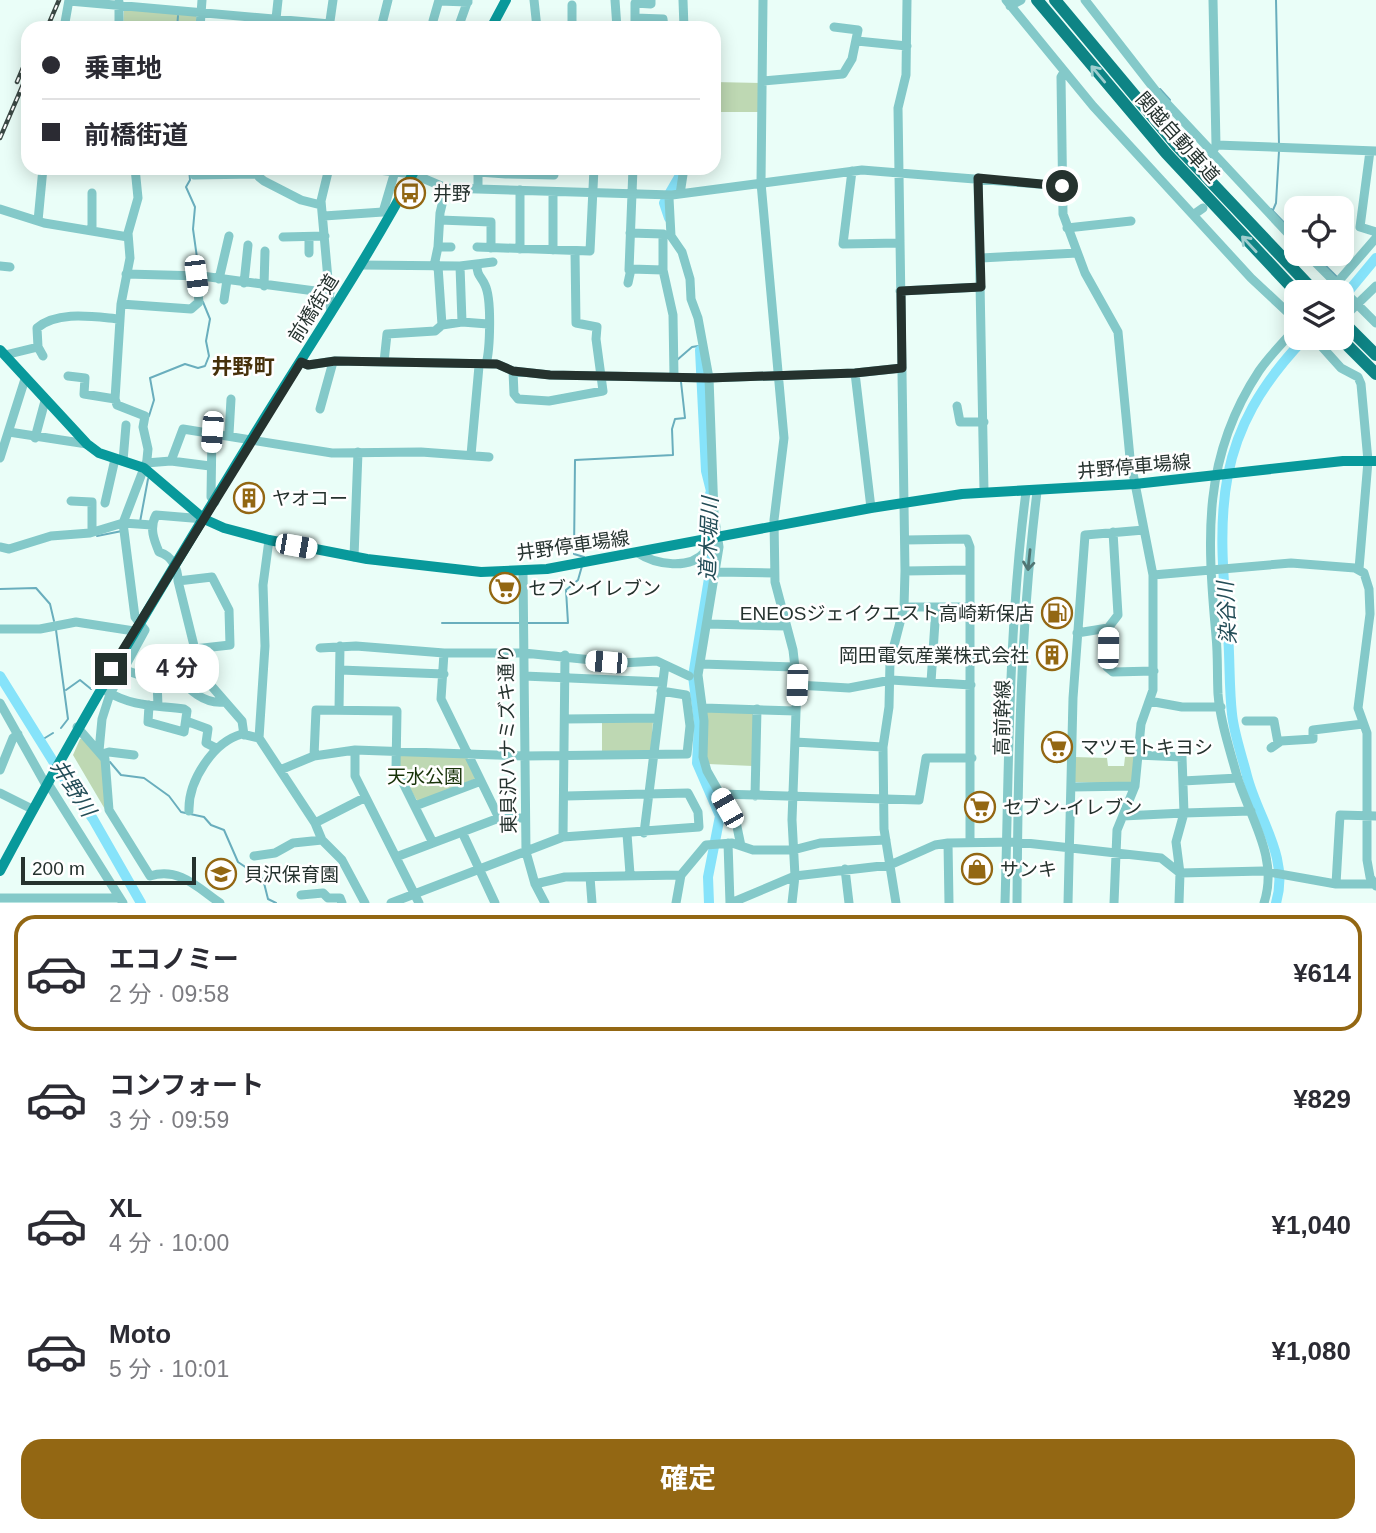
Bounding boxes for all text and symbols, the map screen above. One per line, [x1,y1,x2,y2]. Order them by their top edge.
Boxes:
text: 乗車地 [84,53,162,83]
one-way arrow [1090,65,1106,83]
street label: 関越自動車道 [1132,88,1224,187]
text: 前橋街道 [84,120,188,150]
route start [1046,170,1078,202]
bus stop icon: 井野 [393,176,427,210]
place label: 井野 [433,183,471,204]
map controls [1284,196,1354,350]
button: locate [1284,196,1354,266]
one-way arrow [1241,236,1258,253]
car [184,254,209,298]
street label: 前橋街道 [284,270,342,346]
button: layers [1284,280,1354,350]
district label: 井野町 [212,355,275,378]
car [201,410,224,454]
street label: 井野停車場線 [1076,451,1192,482]
building icon: ヤオコー [232,481,266,515]
place label: ヤオコー [272,488,348,509]
water label: 道木堀川 [696,495,722,581]
street label: 井野停車場線 [515,527,631,564]
car [274,532,319,560]
one-way arrow [1022,548,1035,570]
supermarket icon: セブンイレブン [488,571,522,605]
place label: セブンイレブン [528,578,661,599]
water label: 染谷川 [1213,579,1240,645]
fuel station icon: ENEOSジェイクエスト高崎新保店 [1040,596,1074,630]
place label: ENEOSジェイクエスト高崎新保店 [740,603,1034,624]
car [1098,627,1119,669]
building icon: 岡田電気産業株式会社 [1035,638,1069,672]
callout: 4 分 [136,644,220,694]
street label: 東貝沢ハナミズキ通り [495,644,520,834]
place label: 岡田電気産業株式会社 [839,645,1029,666]
car [585,650,628,674]
route end [95,653,127,685]
text: 4 分 [156,655,198,681]
car [786,664,809,706]
street label: 高前幹線 [991,680,1014,756]
supermarket icon: マツモトキヨシ [1040,730,1074,764]
place label: マツモトキヨシ [1080,737,1213,758]
water label: 井野川 [47,755,101,822]
park label: 天水公園 [387,766,463,787]
car [708,785,747,831]
supermarket icon: セブン-イレブン [963,790,997,824]
place label: セブン-イレブン [1003,797,1142,818]
shop icon: サンキ [960,852,994,886]
scale bar [21,854,196,886]
school or university icon: 貝沢保育園 [204,857,238,891]
text: 200 m [32,858,85,879]
place label: サンキ [1000,859,1057,880]
place label: 貝沢保育園 [244,864,339,885]
icon: car [25,942,88,1005]
text: エコノミー [109,944,239,974]
text: ¥614 [1293,958,1351,988]
text: 2 分 · 09:58 [109,981,229,1007]
icon: car [25,1068,88,1131]
text: コンフォート [109,1070,264,1100]
text: ¥829 [1293,1084,1351,1114]
text: 3 分 · 09:59 [109,1107,229,1133]
text: XL [109,1193,142,1223]
icon: car [25,1194,88,1257]
text: ¥1,040 [1271,1210,1351,1240]
text: 4 分 · 10:00 [109,1230,229,1256]
text: Moto [109,1319,171,1349]
icon: car [25,1320,88,1383]
text: ¥1,080 [1271,1336,1351,1366]
text: 5 分 · 10:01 [109,1356,229,1382]
button: 確定 [21,1439,1355,1519]

